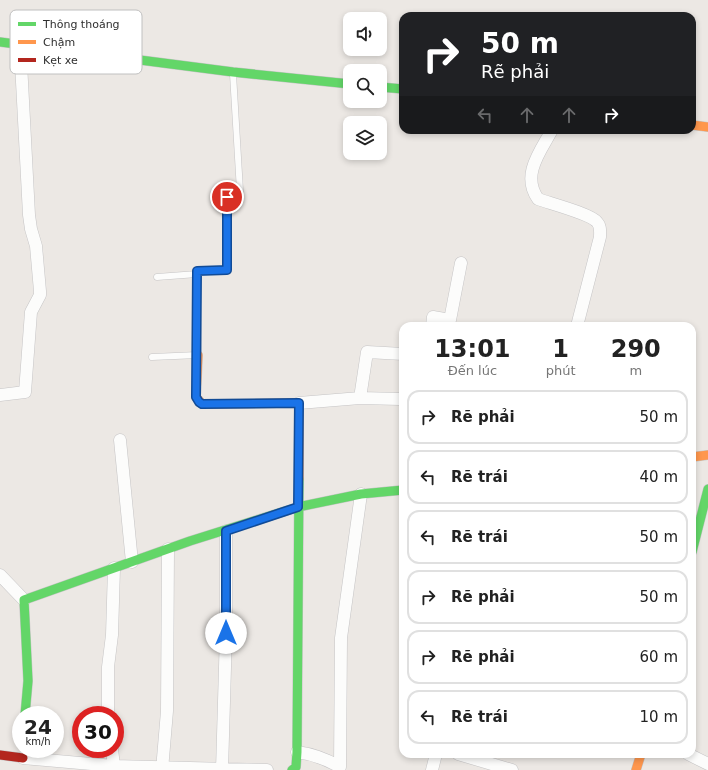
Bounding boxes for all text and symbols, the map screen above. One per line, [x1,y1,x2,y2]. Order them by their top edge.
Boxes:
legend [10,10,142,74]
map controls [343,12,387,160]
button: sound [343,12,387,56]
text: Thông thoáng [42,18,120,31]
text: 50 m [481,27,559,60]
icon: right [415,28,467,80]
text: Chậm [43,36,75,49]
text: Kẹt xe [43,54,78,67]
text: Rẽ phải [481,61,549,82]
button: search [343,64,387,108]
icon: left [474,104,496,126]
icon: ahead [516,104,538,126]
icon: ahead [558,104,580,126]
icon: right [600,104,622,126]
button: layers [343,116,387,160]
pin [210,180,244,214]
icon: arrive [216,186,238,208]
text: 13:01 [434,335,511,363]
text: 1 [552,335,569,363]
text: 290 [611,335,661,363]
text: Đến lúc [448,363,497,378]
text: phút [546,363,576,378]
text: m [629,363,642,378]
icon: right [417,406,439,428]
text: Rẽ phải [451,408,515,426]
text: 50 m [640,408,678,426]
icon: left [417,466,439,488]
text: Rẽ trái [451,468,508,486]
text: 40 m [640,468,678,486]
icon: left [417,526,439,548]
text: Rẽ trái [451,528,508,546]
text: 50 m [640,528,678,546]
icon: right [417,586,439,608]
text: Rẽ phải [451,588,515,606]
text: 50 m [640,588,678,606]
position arrow [205,612,247,654]
icon: right [417,646,439,668]
text: Rẽ phải [451,648,515,666]
text: 60 m [640,648,678,666]
speed limit sign: 30 [72,706,124,758]
icon: left [417,706,439,728]
text: Rẽ trái [451,708,508,726]
text: 10 m [640,708,678,726]
text: 24 [24,715,52,739]
text: km/h [25,736,51,747]

